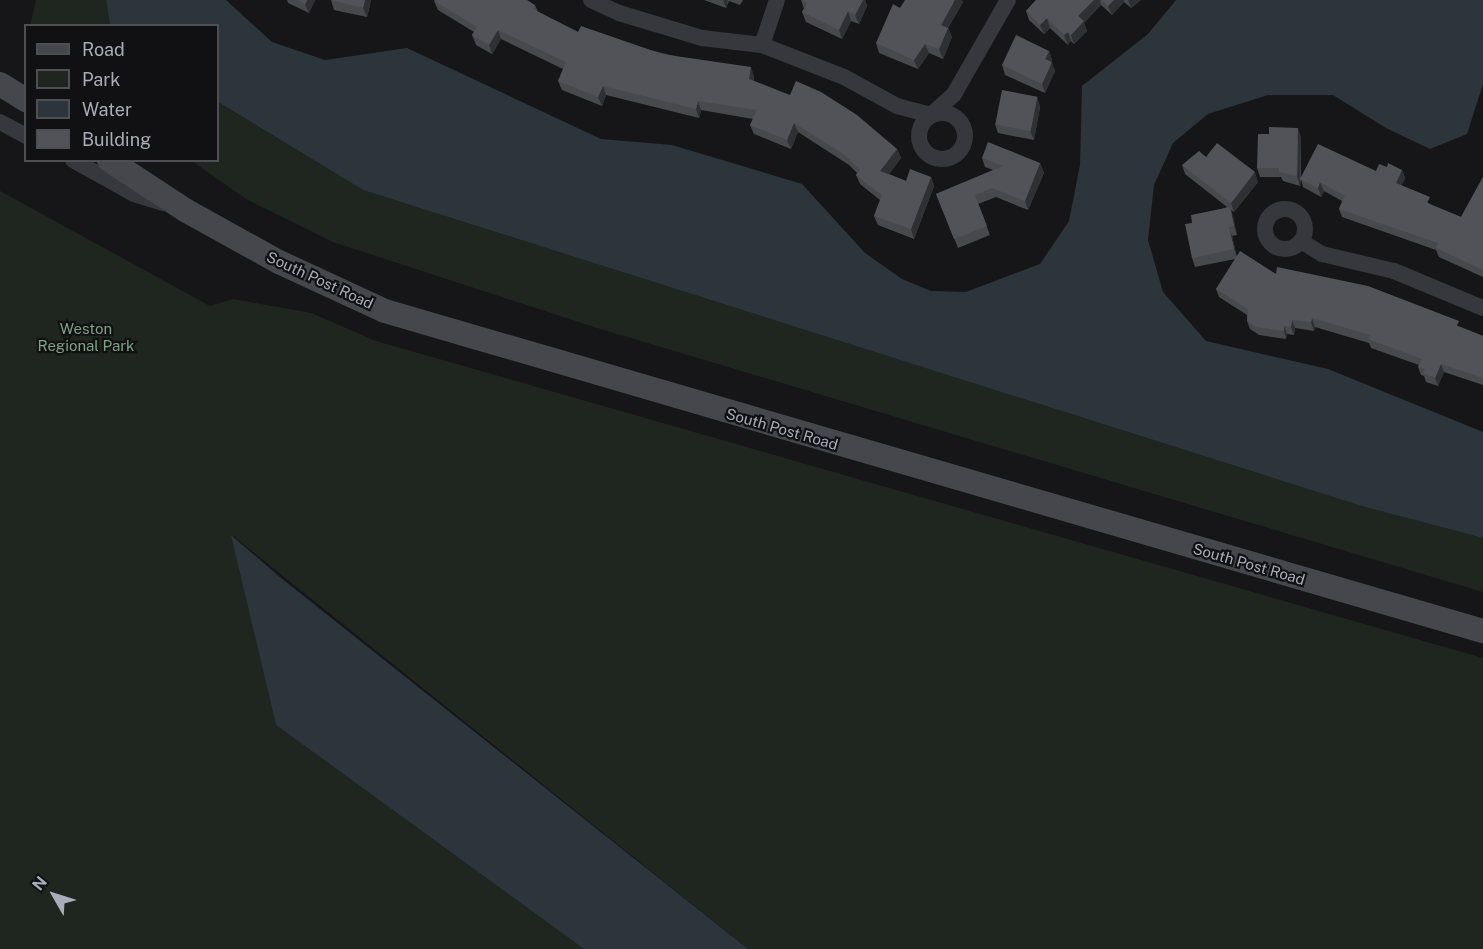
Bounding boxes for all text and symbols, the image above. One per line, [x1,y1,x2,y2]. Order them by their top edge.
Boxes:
legend [24,24,219,162]
text: Road [82,39,125,60]
text: Park [82,69,120,90]
text: Water [82,99,132,120]
text: Building [82,129,151,150]
street label: South Post Road [264,247,376,313]
park label: Weston Regional Park [38,319,134,354]
street label: South Post Road [724,404,840,454]
street label: South Post Road [1191,539,1307,589]
north arrow [24,865,84,925]
text: N [28,873,51,894]

